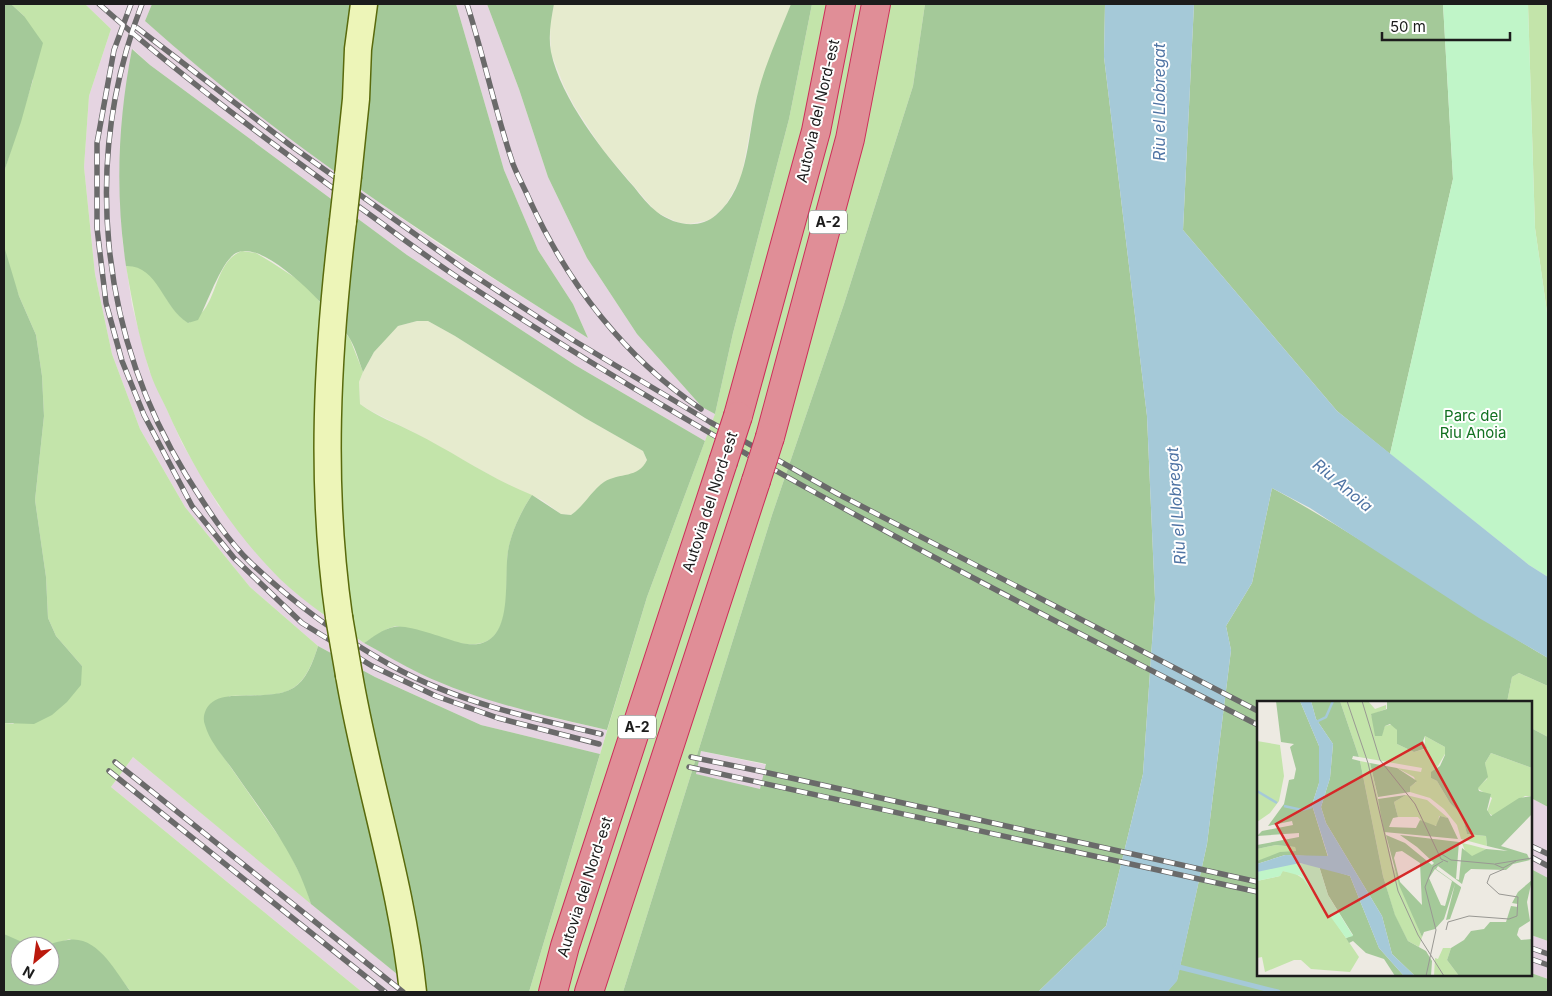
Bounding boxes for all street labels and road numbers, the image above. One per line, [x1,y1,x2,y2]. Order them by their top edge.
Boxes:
street label: Autovia del Nord-est [792,37,843,184]
road number: A-2 [809,210,847,233]
street label: Autovia del Nord-est [678,429,741,574]
road number: A-2 [618,716,656,739]
street label: Autovia del Nord-est [553,814,616,959]

